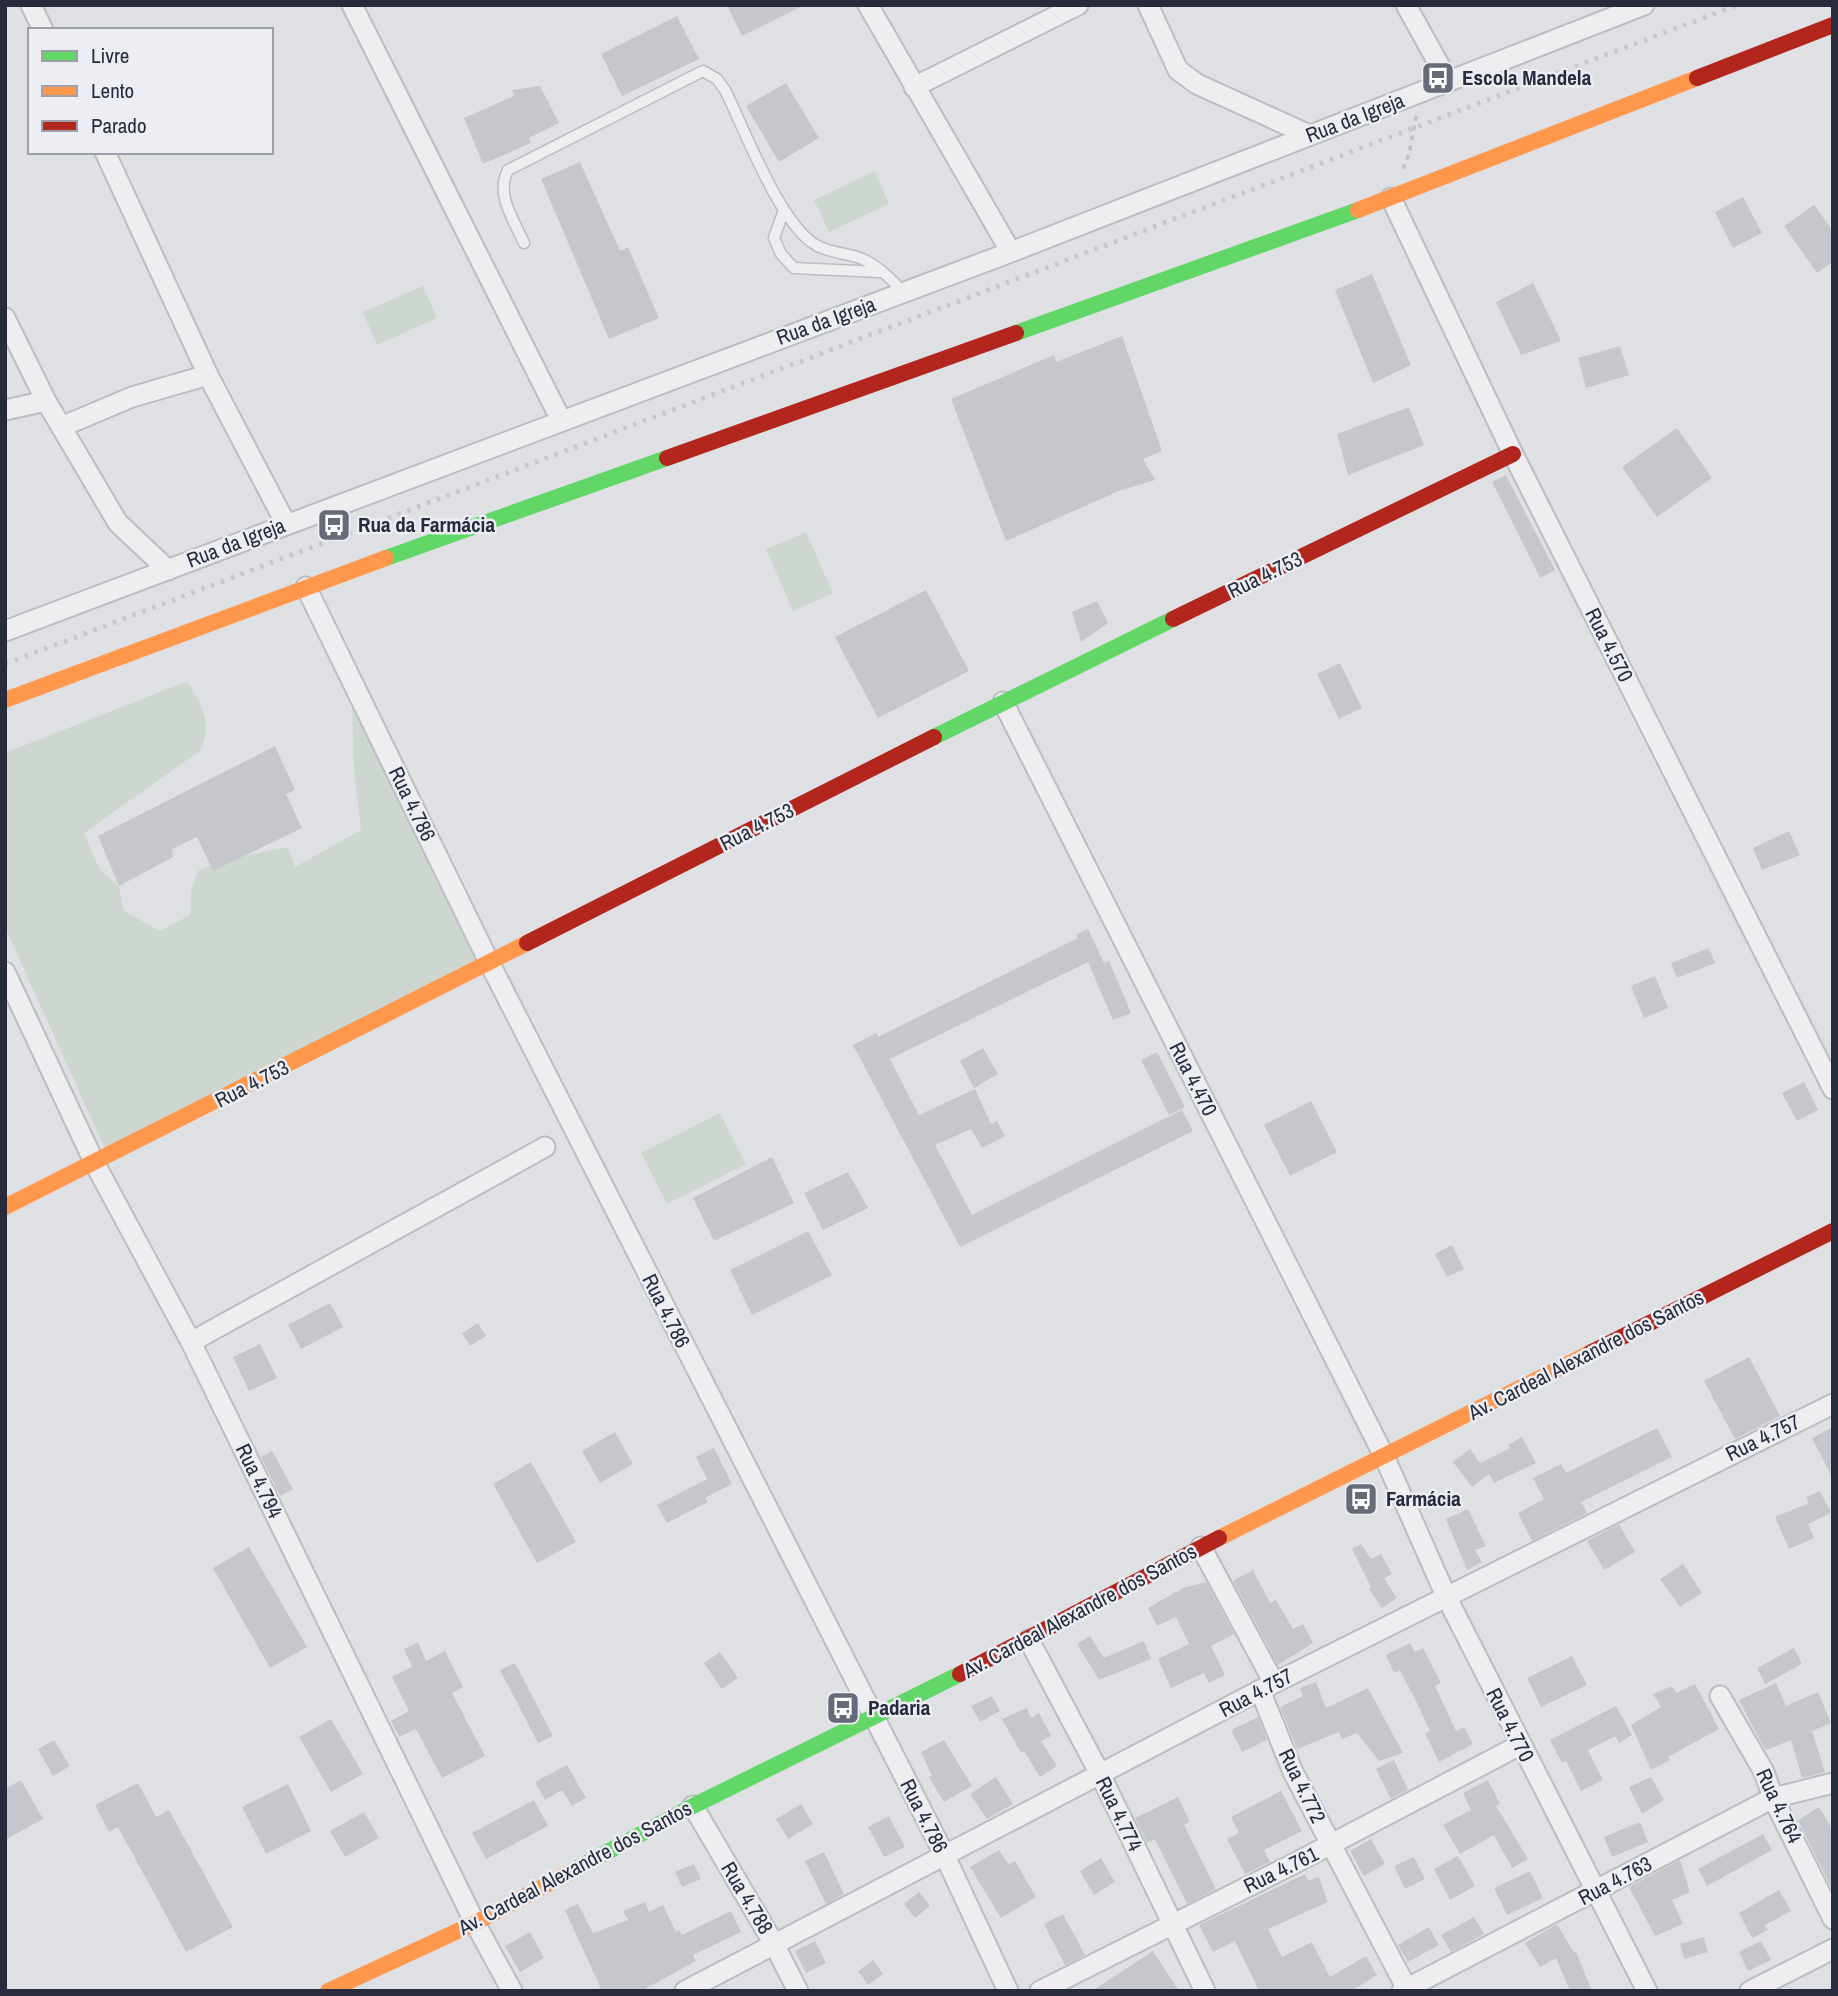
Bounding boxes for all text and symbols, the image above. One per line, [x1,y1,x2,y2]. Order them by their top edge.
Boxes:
legend [28,28,273,154]
text: Livre [91,41,129,70]
bus stop icon: Escola Mandela [1419,59,1457,97]
place label: Escola Mandela [1462,63,1592,92]
text: Lento [91,76,134,105]
street label: Rua da Igreja [1301,85,1409,150]
text: Parado [91,111,147,140]
street label: Rua da Igreja [772,289,880,352]
bus stop icon: Rua da Farmácia [315,506,353,544]
street label: Rua da Igreja [182,510,290,575]
place label: Rua da Farmácia [358,510,495,539]
street label: Rua 4.753 [1223,544,1307,605]
street label: Rua 4.570 [1578,603,1640,687]
street label: Rua 4.786 [382,762,443,846]
street label: Rua 4.753 [715,796,799,858]
street label: Rua 4.470 [1162,1037,1224,1121]
street label: Rua 4.753 [210,1053,294,1115]
street label: Rua 4.786 [635,1269,697,1353]
street label: Av. Cardeal Alexandre dos Santos [1462,1282,1709,1427]
street label: Rua 4.757 [1721,1407,1805,1468]
street label: Rua 4.794 [229,1439,290,1523]
bus stop icon: Farmácia [1342,1480,1380,1518]
place label: Farmácia [1386,1484,1461,1513]
street label: Av. Cardeal Alexandre dos Santos [957,1537,1202,1685]
street label: Rua 4.757 [1214,1661,1298,1724]
street label: Rua 4.770 [1479,1683,1541,1767]
bus stop icon: Padaria [824,1689,862,1727]
place label: Padaria [868,1693,931,1722]
street label: Rua 4.772 [1272,1744,1333,1828]
street label: Rua 4.764 [1750,1764,1810,1848]
street label: Rua 4.774 [1089,1772,1150,1856]
street label: Rua 4.786 [893,1774,955,1858]
street label: Av. Cardeal Alexandre dos Santos [452,1794,697,1942]
street label: Rua 4.761 [1239,1839,1323,1900]
street label: Rua 4.763 [1573,1849,1657,1912]
street label: Rua 4.788 [715,1856,780,1939]

